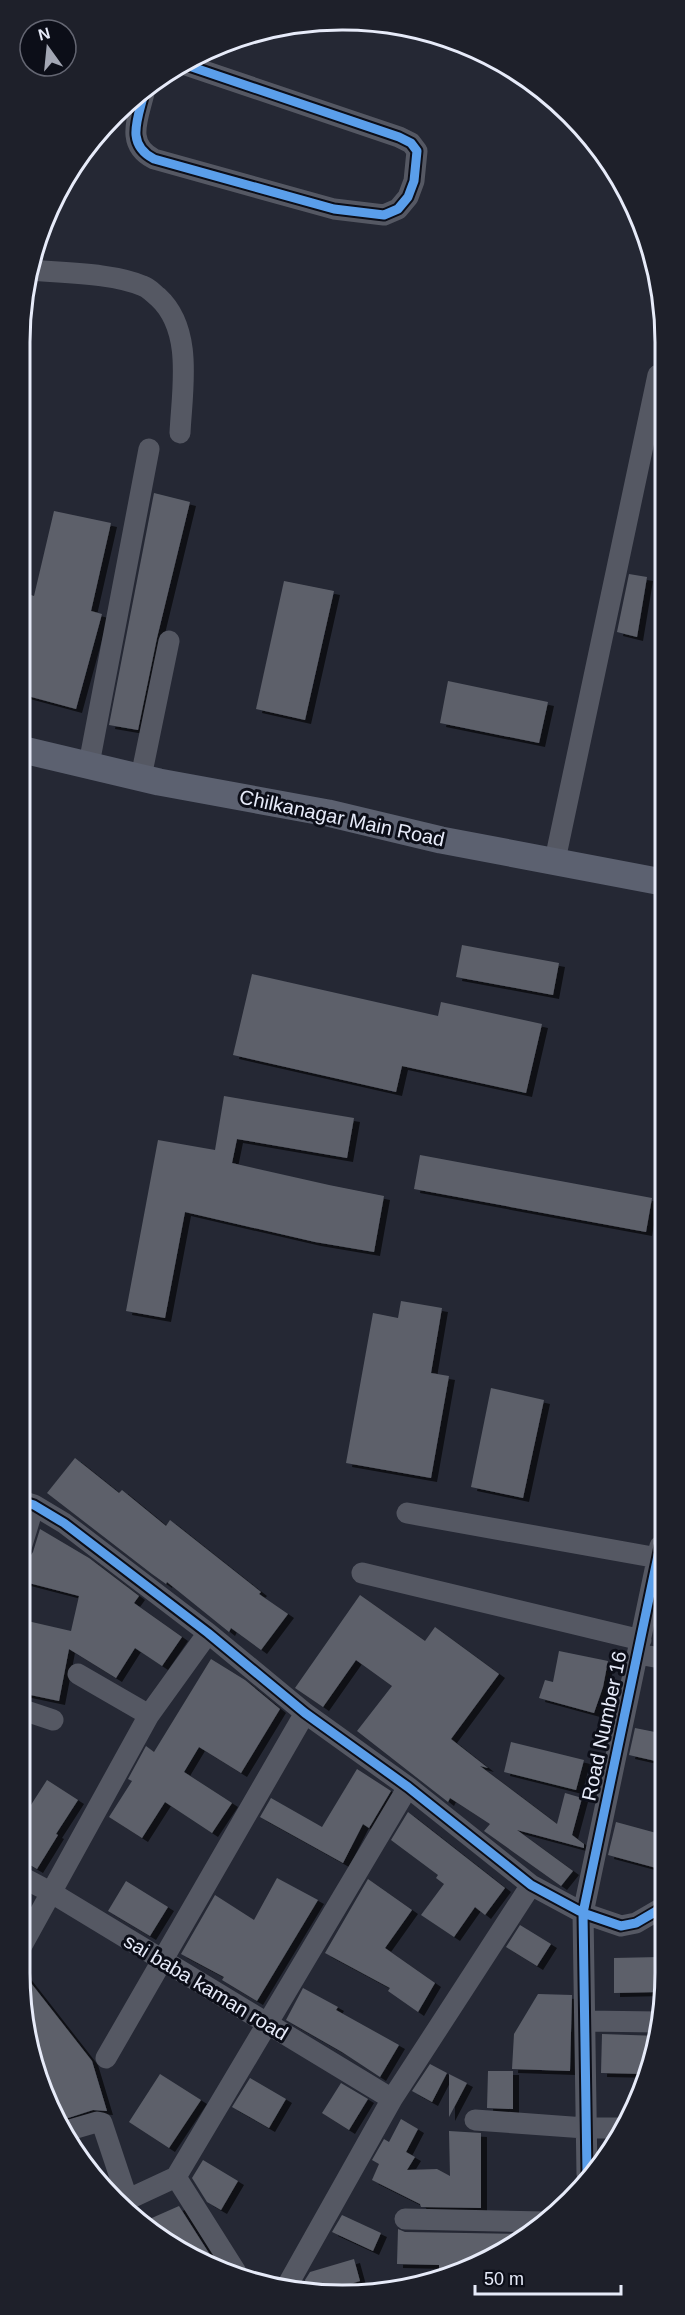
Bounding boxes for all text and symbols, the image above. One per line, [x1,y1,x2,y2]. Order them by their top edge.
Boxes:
north arrow [18,18,78,78]
text: N [36,24,52,44]
street label: Chilkanagar Main Road [237,786,447,850]
street label: Road Number 16 [577,1649,631,1803]
street label: sai baba kaman road [120,1929,292,2045]
scale bar [475,2258,620,2296]
text: 50 m [484,2269,524,2289]

